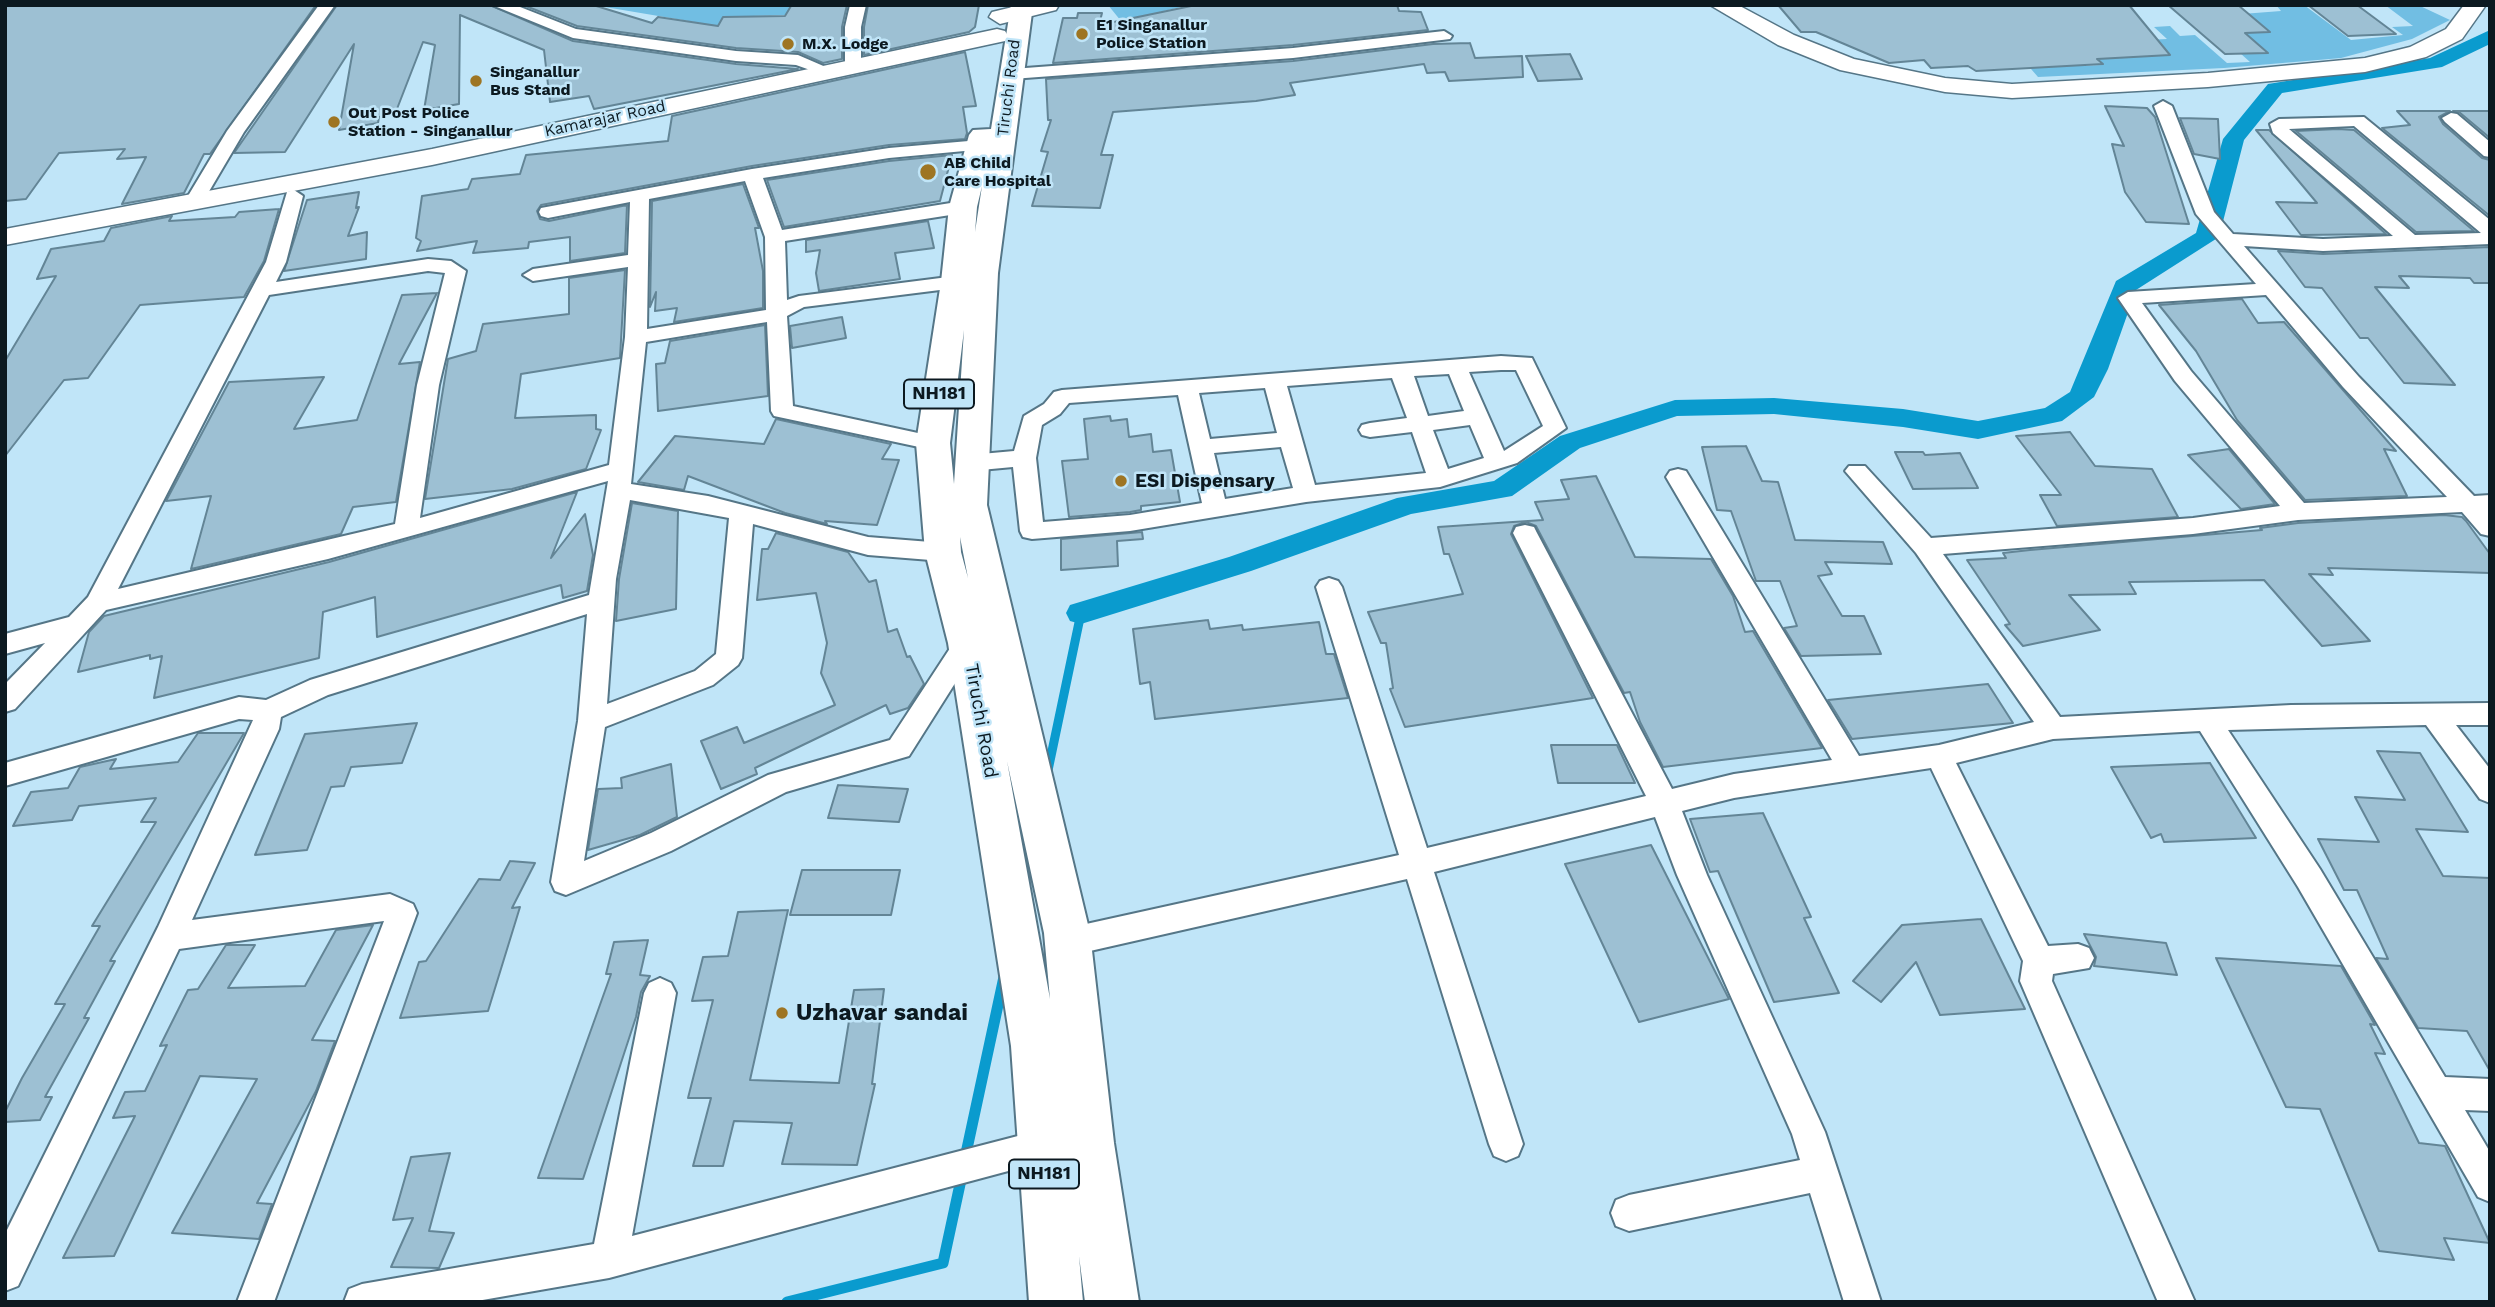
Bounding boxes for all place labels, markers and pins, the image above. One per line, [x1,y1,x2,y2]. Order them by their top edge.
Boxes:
place label: E1 Singanallur Police Station [1096,15,1207,53]
marker: E1 Singanallur Police Station [1074,26,1090,42]
place label: M.X. Lodge [802,34,889,54]
marker: M.X. Lodge [780,36,796,52]
place label: Singanallur Bus Stand [490,62,580,100]
marker: Singanallur Bus Stand [468,73,484,89]
place label: Out Post Police Station - Singanallur [348,103,513,141]
marker: Out Post Police Station - Singanallur [326,114,342,130]
place label: AB Child Care Hospital [944,153,1051,191]
marker: AB Child Care Hospital [918,162,938,182]
place label: ESI Dispensary [1135,470,1275,492]
marker: ESI Dispensary [1113,473,1129,489]
place label: Uzhavar sandai [796,999,968,1027]
marker: Uzhavar sandai [774,1005,790,1021]

